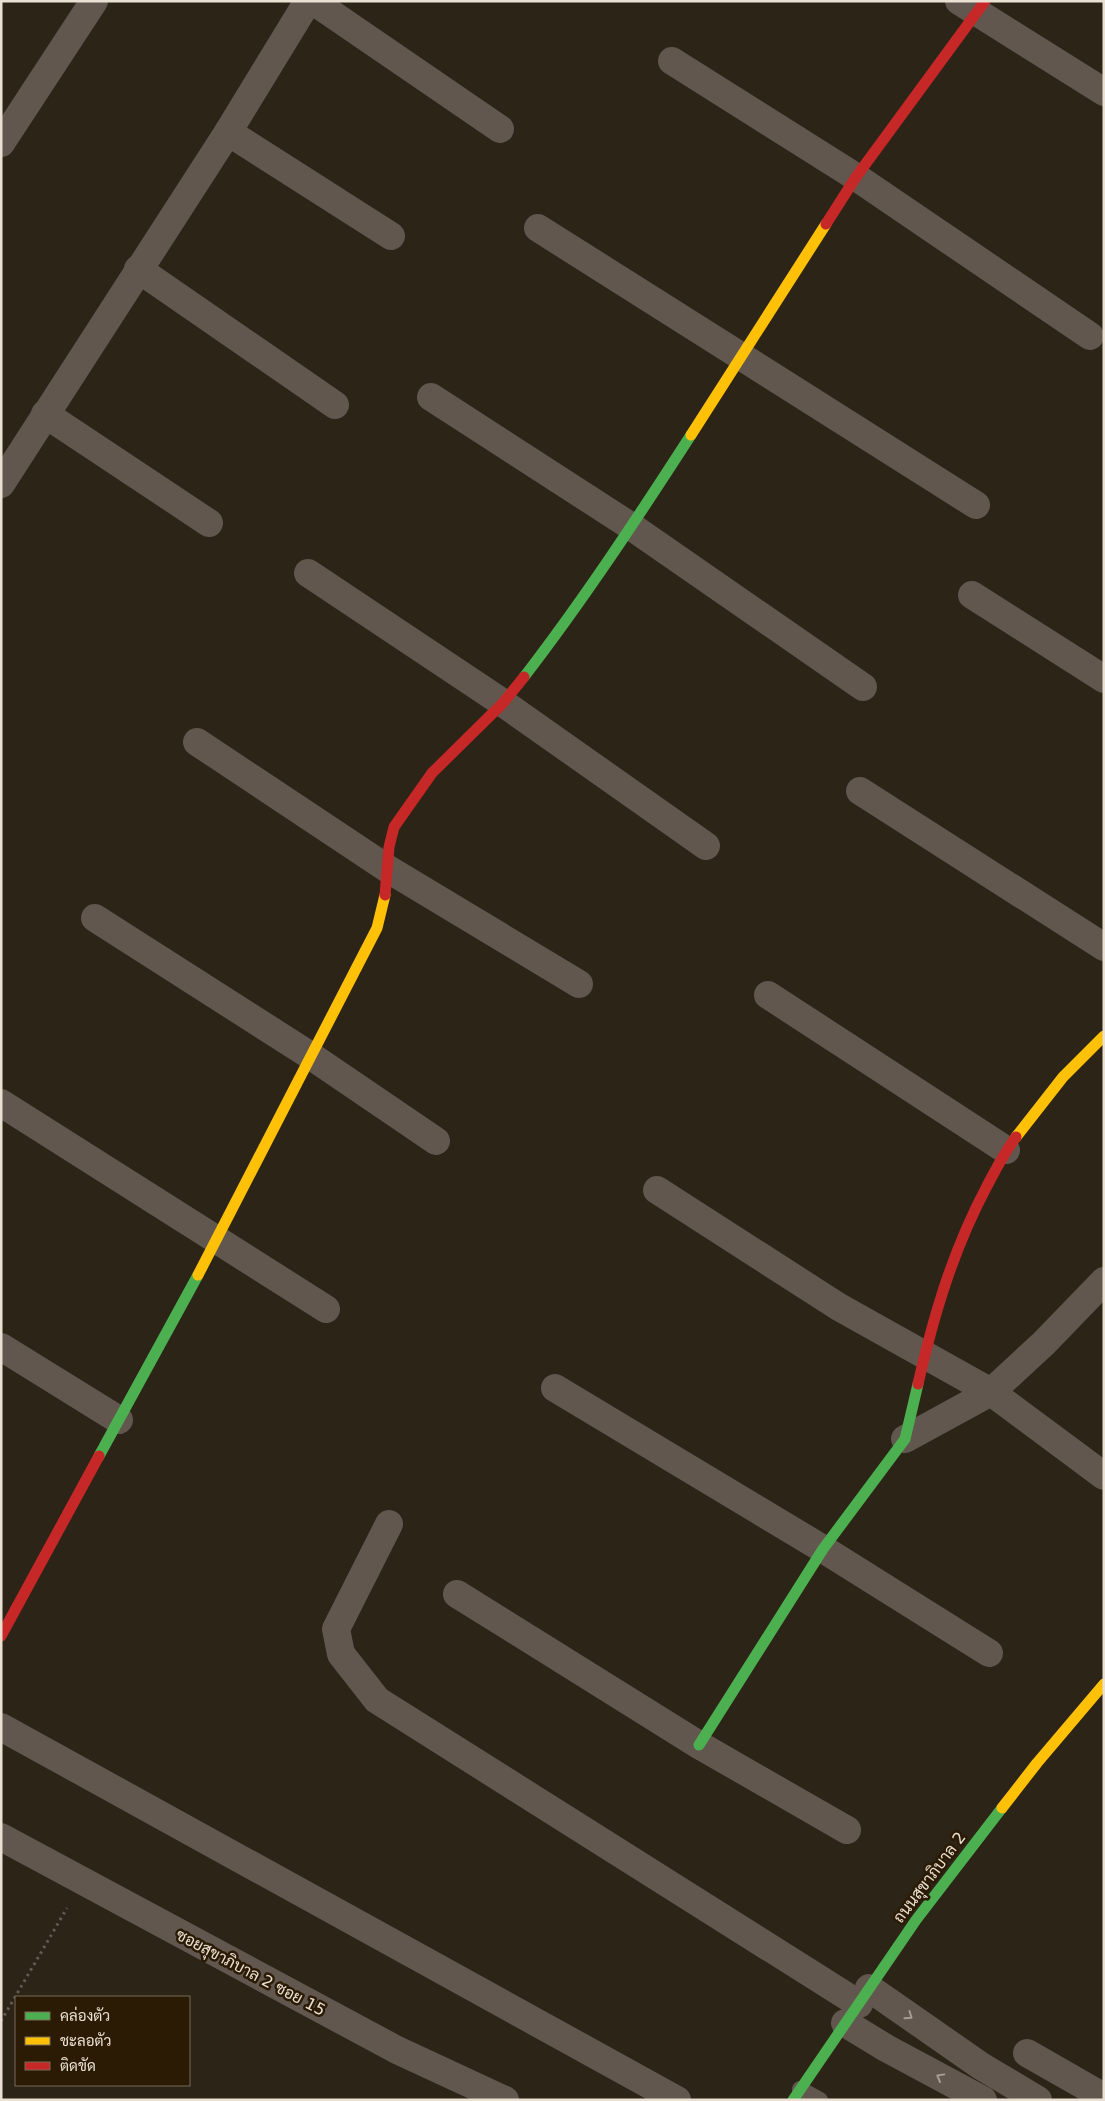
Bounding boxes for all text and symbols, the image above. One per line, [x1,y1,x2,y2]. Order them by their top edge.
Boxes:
street label: ถนนสุขาภิบาล 2 [889,1828,971,1928]
street label: ซอยสุขาภิบาล 2 ซอย 15 [172,1925,329,2022]
legend [15,1996,190,2086]
text: คล่องตัว [60,2006,110,2025]
one-way arrow [903,2010,913,2019]
text: ชะลอตัว [60,2032,111,2050]
text: ติดขัด [60,2057,96,2075]
one-way arrow [936,2073,945,2083]

